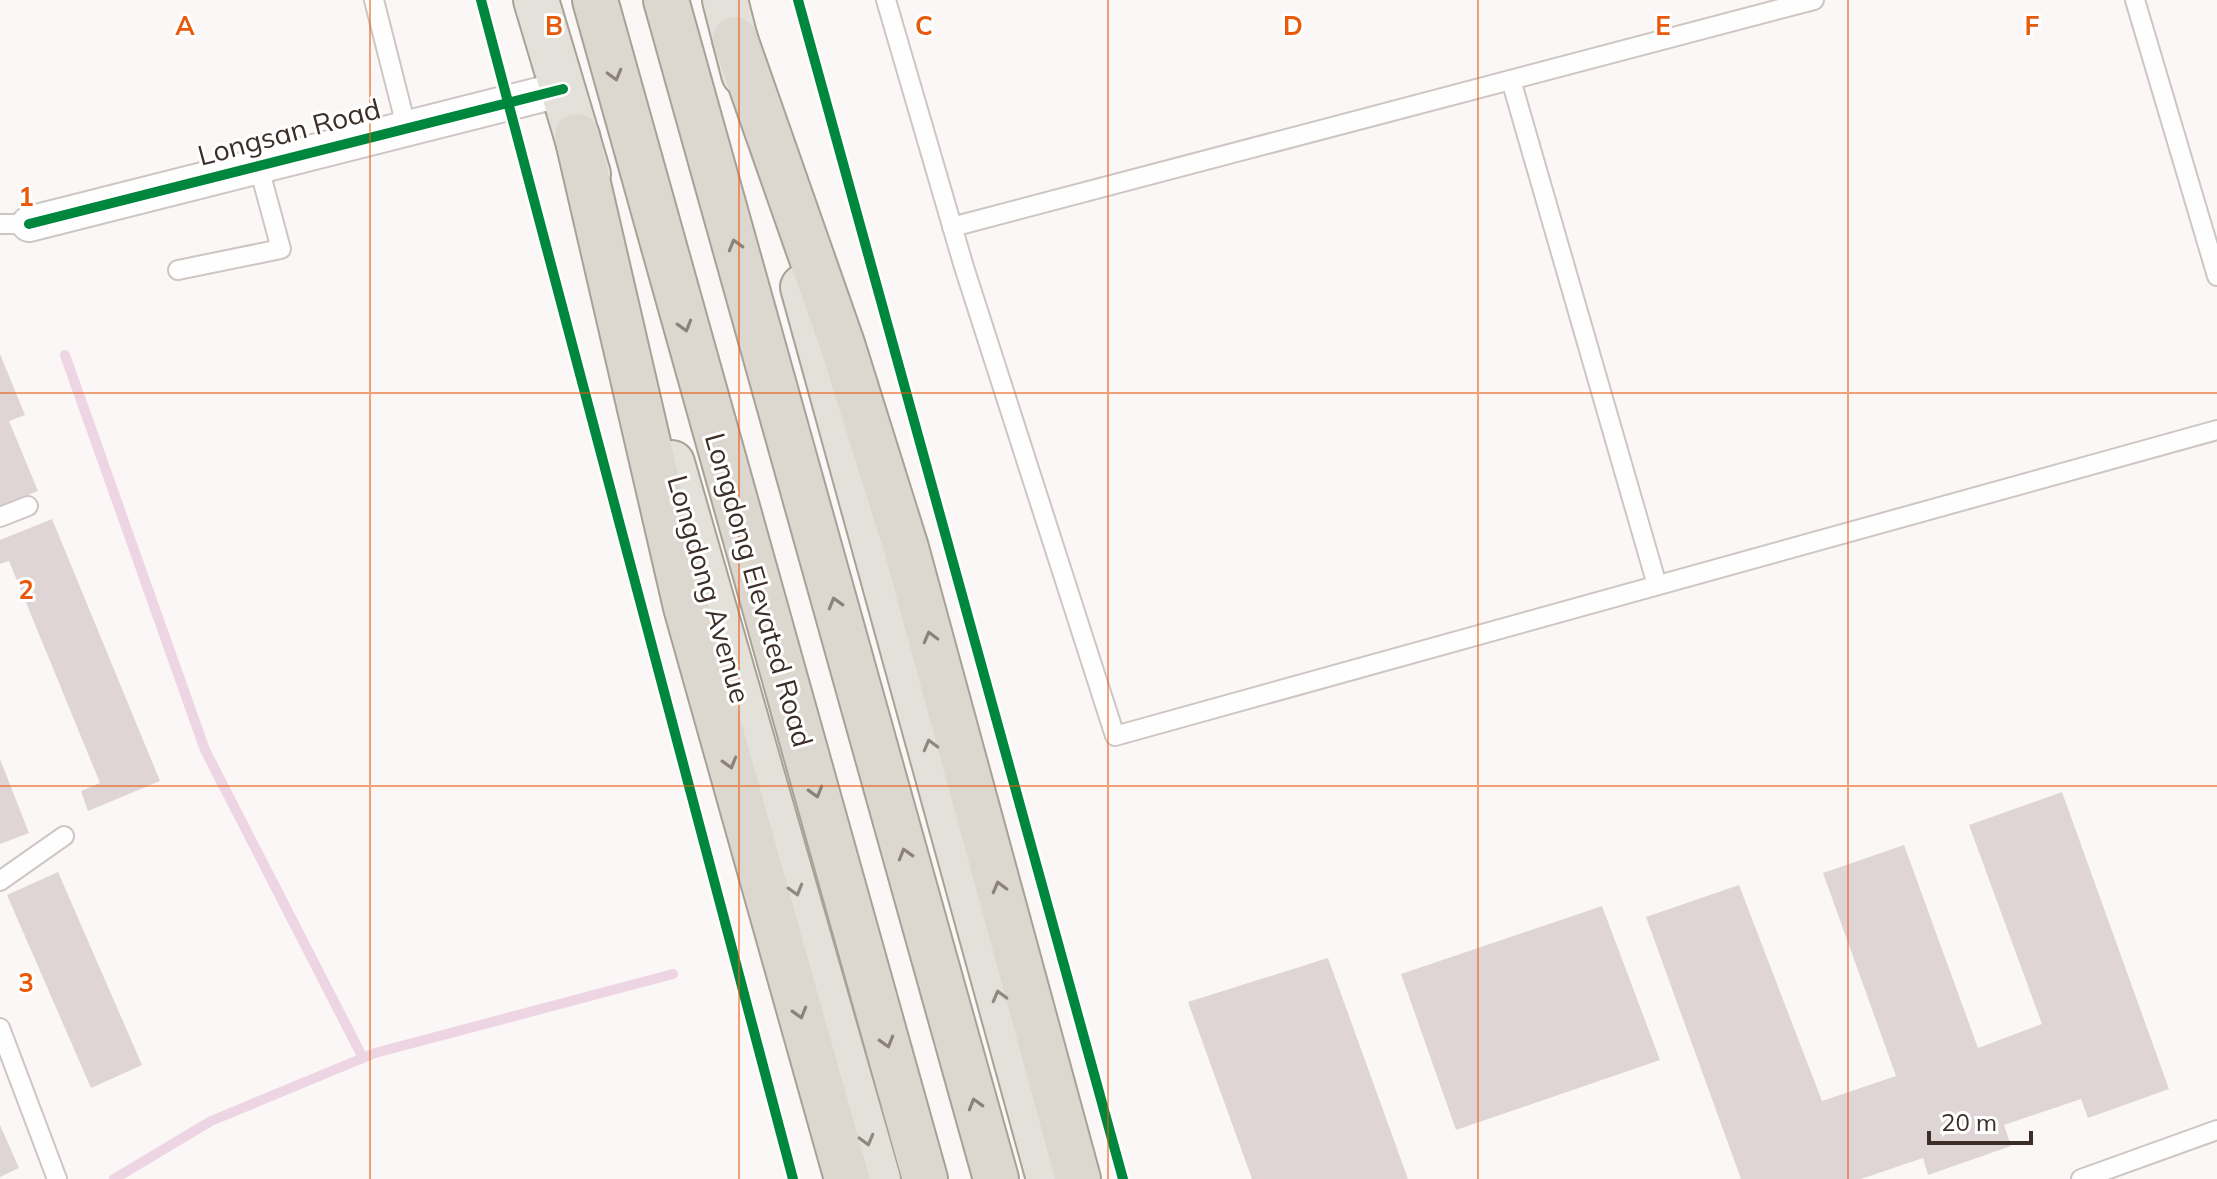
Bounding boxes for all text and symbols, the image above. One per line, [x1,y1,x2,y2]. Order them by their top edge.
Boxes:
text: A [175,9,195,42]
text: B [545,9,563,42]
text: C [915,9,933,42]
text: D [1283,9,1303,42]
text: E [1655,9,1671,42]
text: F [2025,9,2040,42]
one-way arrow [605,68,622,82]
street label: Longsan Road [194,90,384,173]
text: 1 [18,180,34,213]
one-way arrow [727,239,744,253]
one-way arrow [676,318,692,332]
street label: Longdong Elevated Road [698,429,821,751]
street label: Longdong Avenue [660,471,759,707]
text: 2 [18,573,34,606]
one-way arrow [828,597,844,611]
one-way arrow [923,630,939,644]
one-way arrow [922,739,939,753]
one-way arrow [721,755,737,769]
one-way arrow [807,784,823,798]
one-way arrow [898,847,914,861]
one-way arrow [992,881,1008,895]
one-way arrow [787,882,803,896]
text: 3 [18,966,34,999]
one-way arrow [991,989,1008,1003]
one-way arrow [791,1006,807,1020]
one-way arrow [877,1034,894,1048]
scale bar [1929,1095,2031,1145]
one-way arrow [968,1097,985,1111]
text: 20 m [1941,1107,1997,1137]
one-way arrow [858,1132,874,1146]

